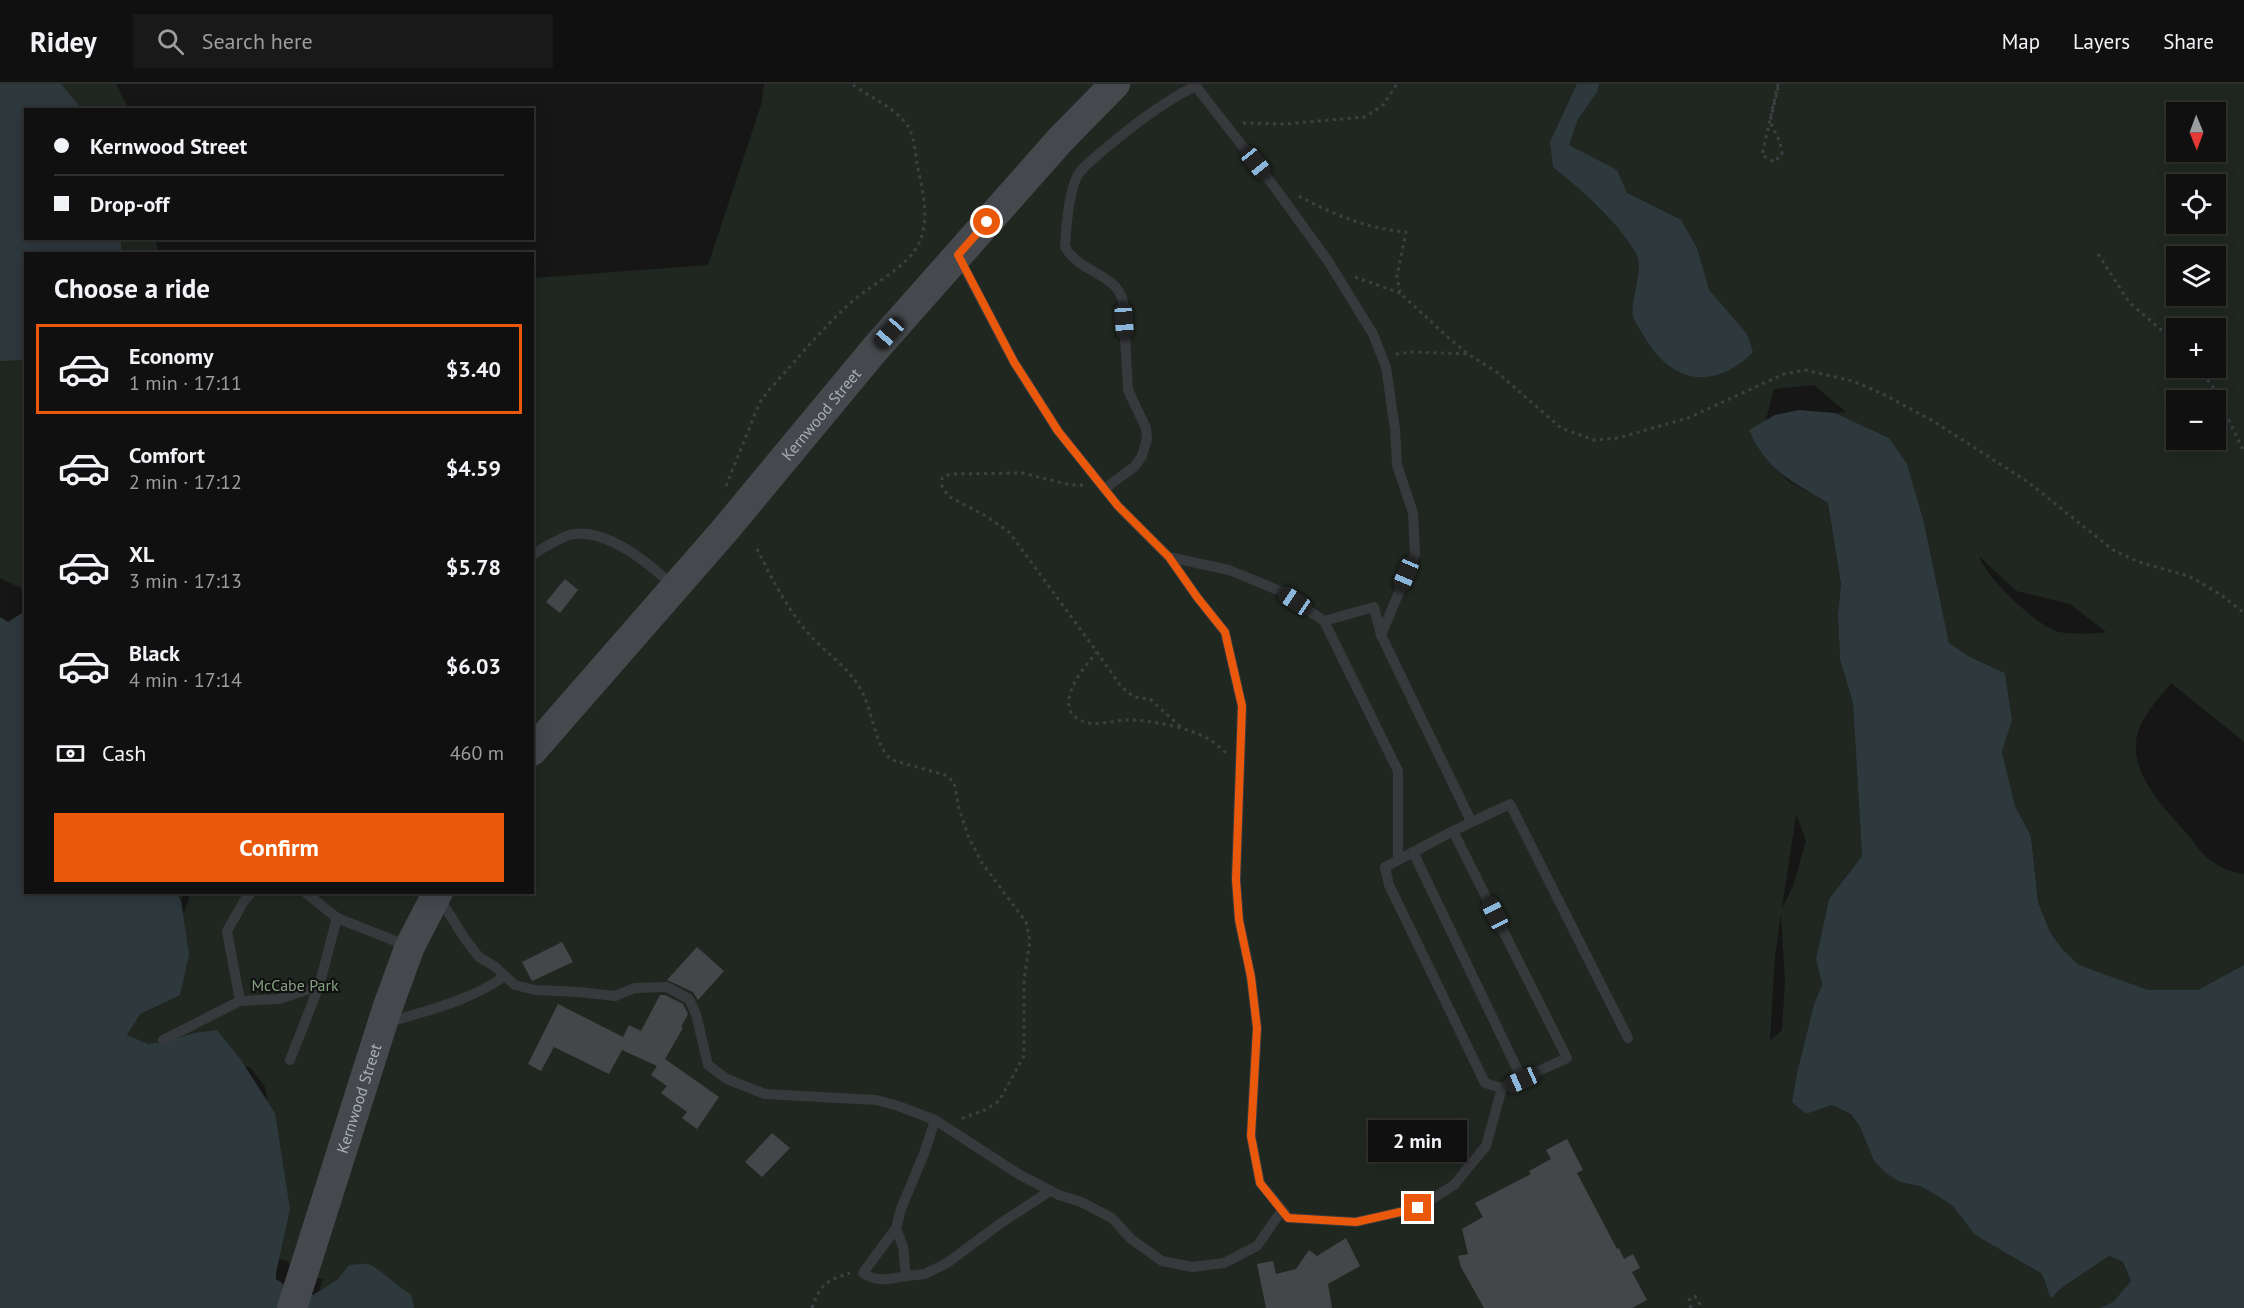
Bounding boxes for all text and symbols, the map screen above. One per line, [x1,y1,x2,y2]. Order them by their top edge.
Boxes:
search box [133,14,553,68]
text: Ridey [30,23,97,60]
icon: search [154,25,187,58]
text: Search here [202,27,313,55]
text: Map [2002,28,2040,55]
text: Layers [2073,28,2130,55]
text: Share [2163,28,2214,55]
north arrow [2166,102,2226,162]
map controls [2166,102,2226,450]
text: Kernwood Street [90,132,247,160]
car [1238,143,1274,183]
button: locate [2166,174,2226,234]
text: Drop-off [90,190,169,218]
route start [973,208,1000,235]
button: layers [2166,246,2226,306]
text: Choose a ride [54,271,210,305]
car [1114,302,1134,340]
car [870,314,908,352]
button: + [2166,318,2226,378]
icon: car [57,342,111,396]
text: Economy [129,342,213,370]
text: $3.40 [446,355,501,383]
street label: Kernwood Street [777,363,865,464]
text: 1 min · 17:11 [129,370,242,396]
button: − [2166,390,2226,450]
icon: car [57,441,111,495]
text: Comfort [129,441,205,469]
text: $4.59 [446,454,501,482]
text: 2 min · 17:12 [129,469,242,495]
icon: car [57,540,111,594]
text: XL [129,540,154,568]
text: $5.78 [446,553,501,581]
car [1391,554,1421,594]
text: 3 min · 17:13 [129,568,242,594]
car [1275,583,1315,619]
icon: car [57,639,111,693]
text: Black [129,639,180,667]
text: $6.03 [446,652,501,680]
text: 4 min · 17:14 [129,667,242,693]
icon: cash [54,737,87,770]
text: Cash [102,739,146,767]
text: 460 m [450,740,504,766]
button: Confirm [54,813,504,882]
car [1479,894,1511,934]
park label: McCabe Park [251,975,339,995]
street label: Kernwood Street [332,1040,386,1156]
car [1502,1064,1542,1096]
callout: 2 min [1368,1121,1468,1163]
text: 2 min [1393,1128,1442,1154]
route end [1404,1194,1431,1221]

